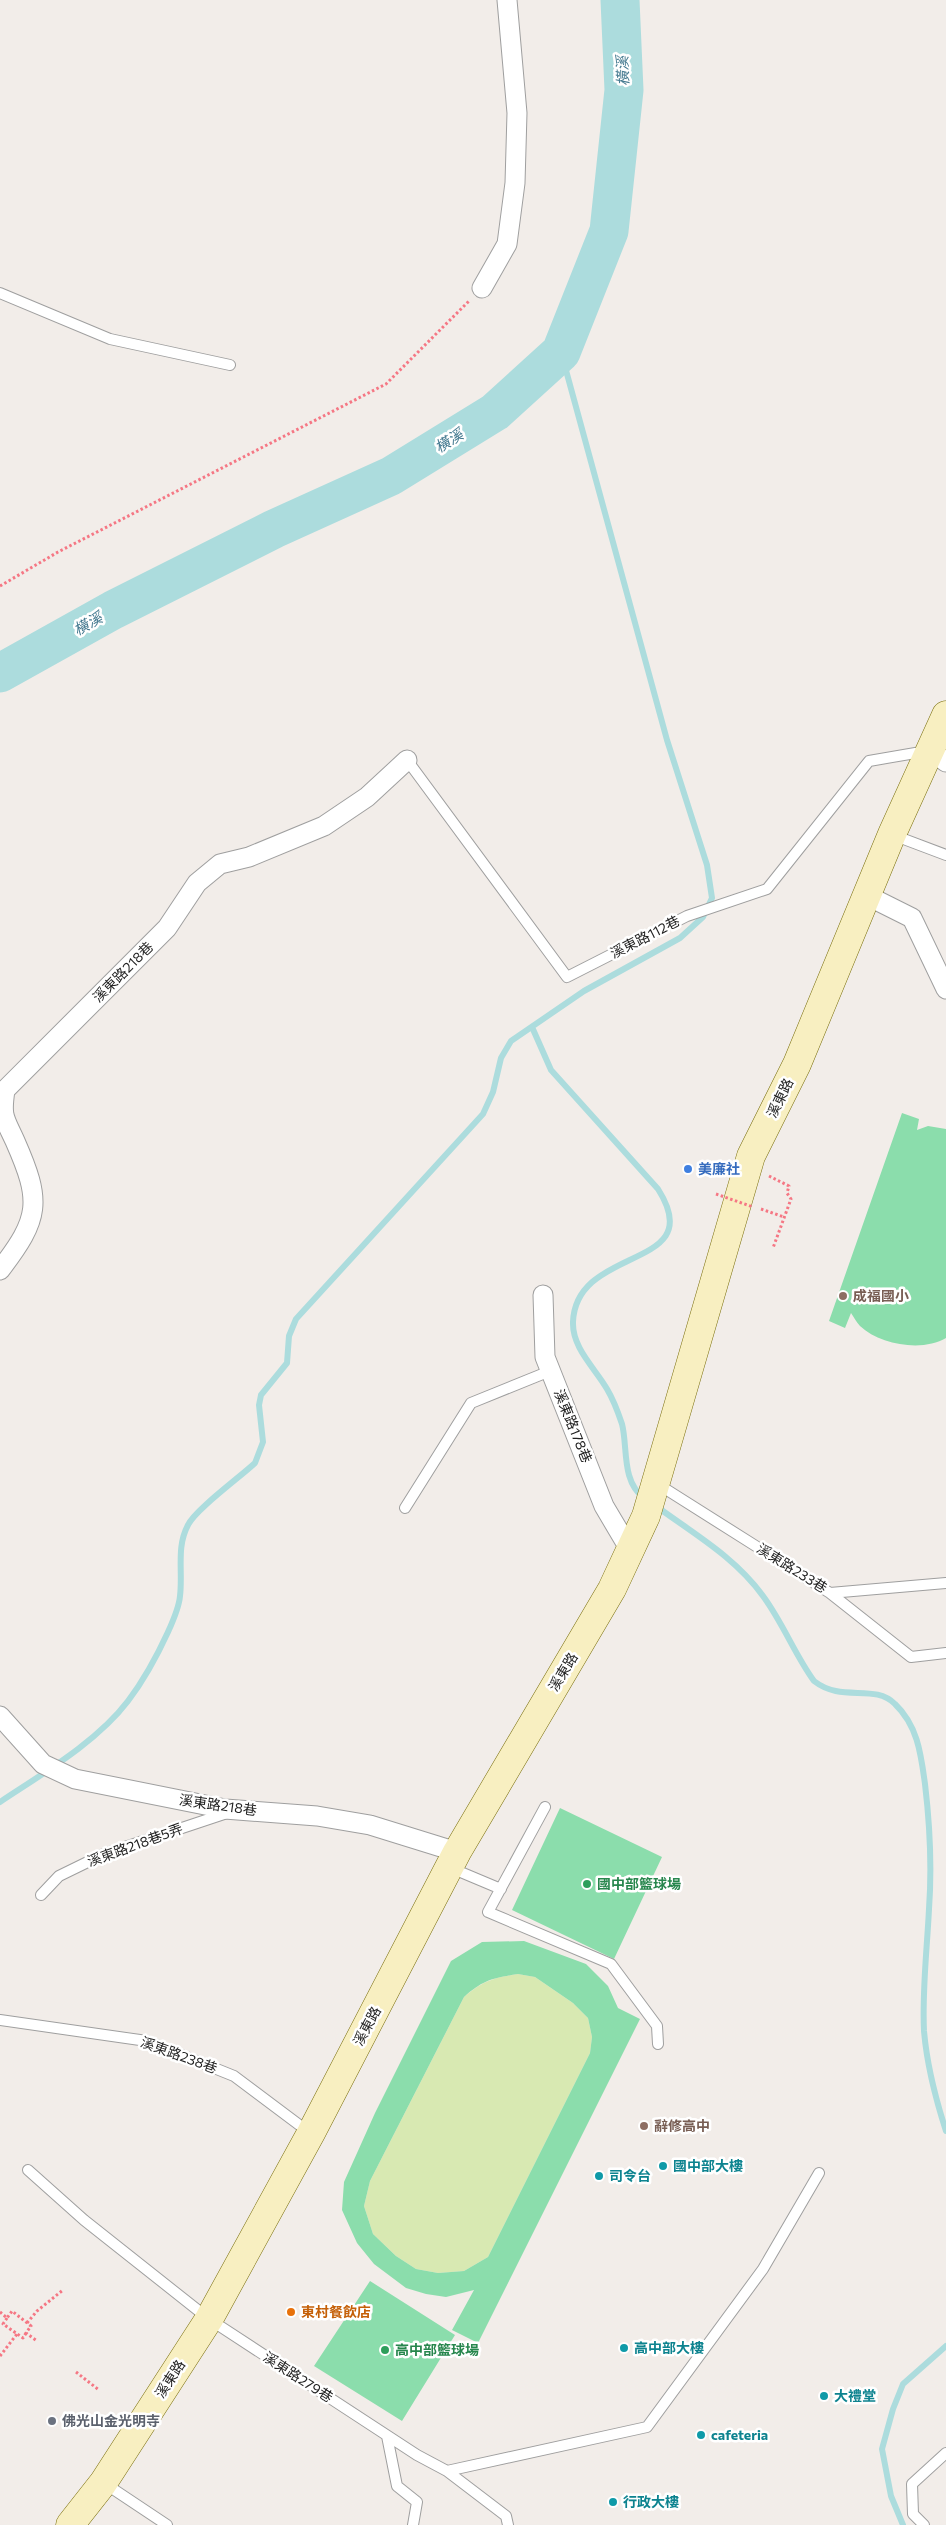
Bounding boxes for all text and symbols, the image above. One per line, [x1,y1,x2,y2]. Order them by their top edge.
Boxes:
water label: 橫溪 [612,54,632,86]
water label: 橫溪 [431,424,468,456]
water label: 橫溪 [70,607,107,638]
street label: 溪東路112巷 [607,912,682,961]
street label: 溪東路218巷 [89,938,156,1005]
street label: 溪東路 [763,1075,796,1120]
place label: 美廉社 [698,1160,740,1177]
marker: 美廉社 [682,1163,694,1175]
place label: 成福國小 [853,1287,909,1304]
marker: 成福國小 [837,1290,849,1302]
street label: 溪東路178巷 [551,1387,596,1465]
street label: 溪東路233巷 [754,1539,831,1596]
street label: 溪東路 [544,1649,581,1694]
street label: 溪東路218巷 [178,1791,258,1818]
street label: 溪東路218巷5弄 [85,1819,185,1870]
place label: 國中部籃球場 [597,1875,681,1892]
marker: 國中部籃球場 [581,1878,593,1890]
street label: 溪東路 [349,2003,384,2048]
street label: 溪東路238巷 [139,2033,220,2076]
place label: 辭修高中 [654,2117,710,2134]
marker: 辭修高中 [638,2120,650,2132]
place label: 國中部大樓 [673,2157,743,2174]
marker: 國中部大樓 [657,2160,669,2172]
place label: 司令台 [609,2167,651,2184]
marker: 司令台 [593,2170,605,2182]
place label: 東村餐飲店 [301,2303,371,2320]
marker: 東村餐飲店 [285,2306,297,2318]
place label: 高中部大樓 [634,2339,704,2356]
place label: 高中部籃球場 [395,2341,479,2358]
marker: 高中部大樓 [618,2342,630,2354]
marker: 高中部籃球場 [379,2344,391,2356]
street label: 溪東路279巷 [260,2348,336,2405]
street label: 溪東路 [151,2356,188,2401]
place label: 大禮堂 [834,2387,876,2404]
marker: 大禮堂 [818,2390,830,2402]
place label: 佛光山金光明寺 [62,2412,160,2429]
marker: 佛光山金光明寺 [46,2415,58,2427]
place label: cafeteria [711,2426,768,2443]
marker: cafeteria [695,2429,707,2441]
place label: 行政大樓 [623,2493,679,2510]
marker: 行政大樓 [607,2496,619,2508]

